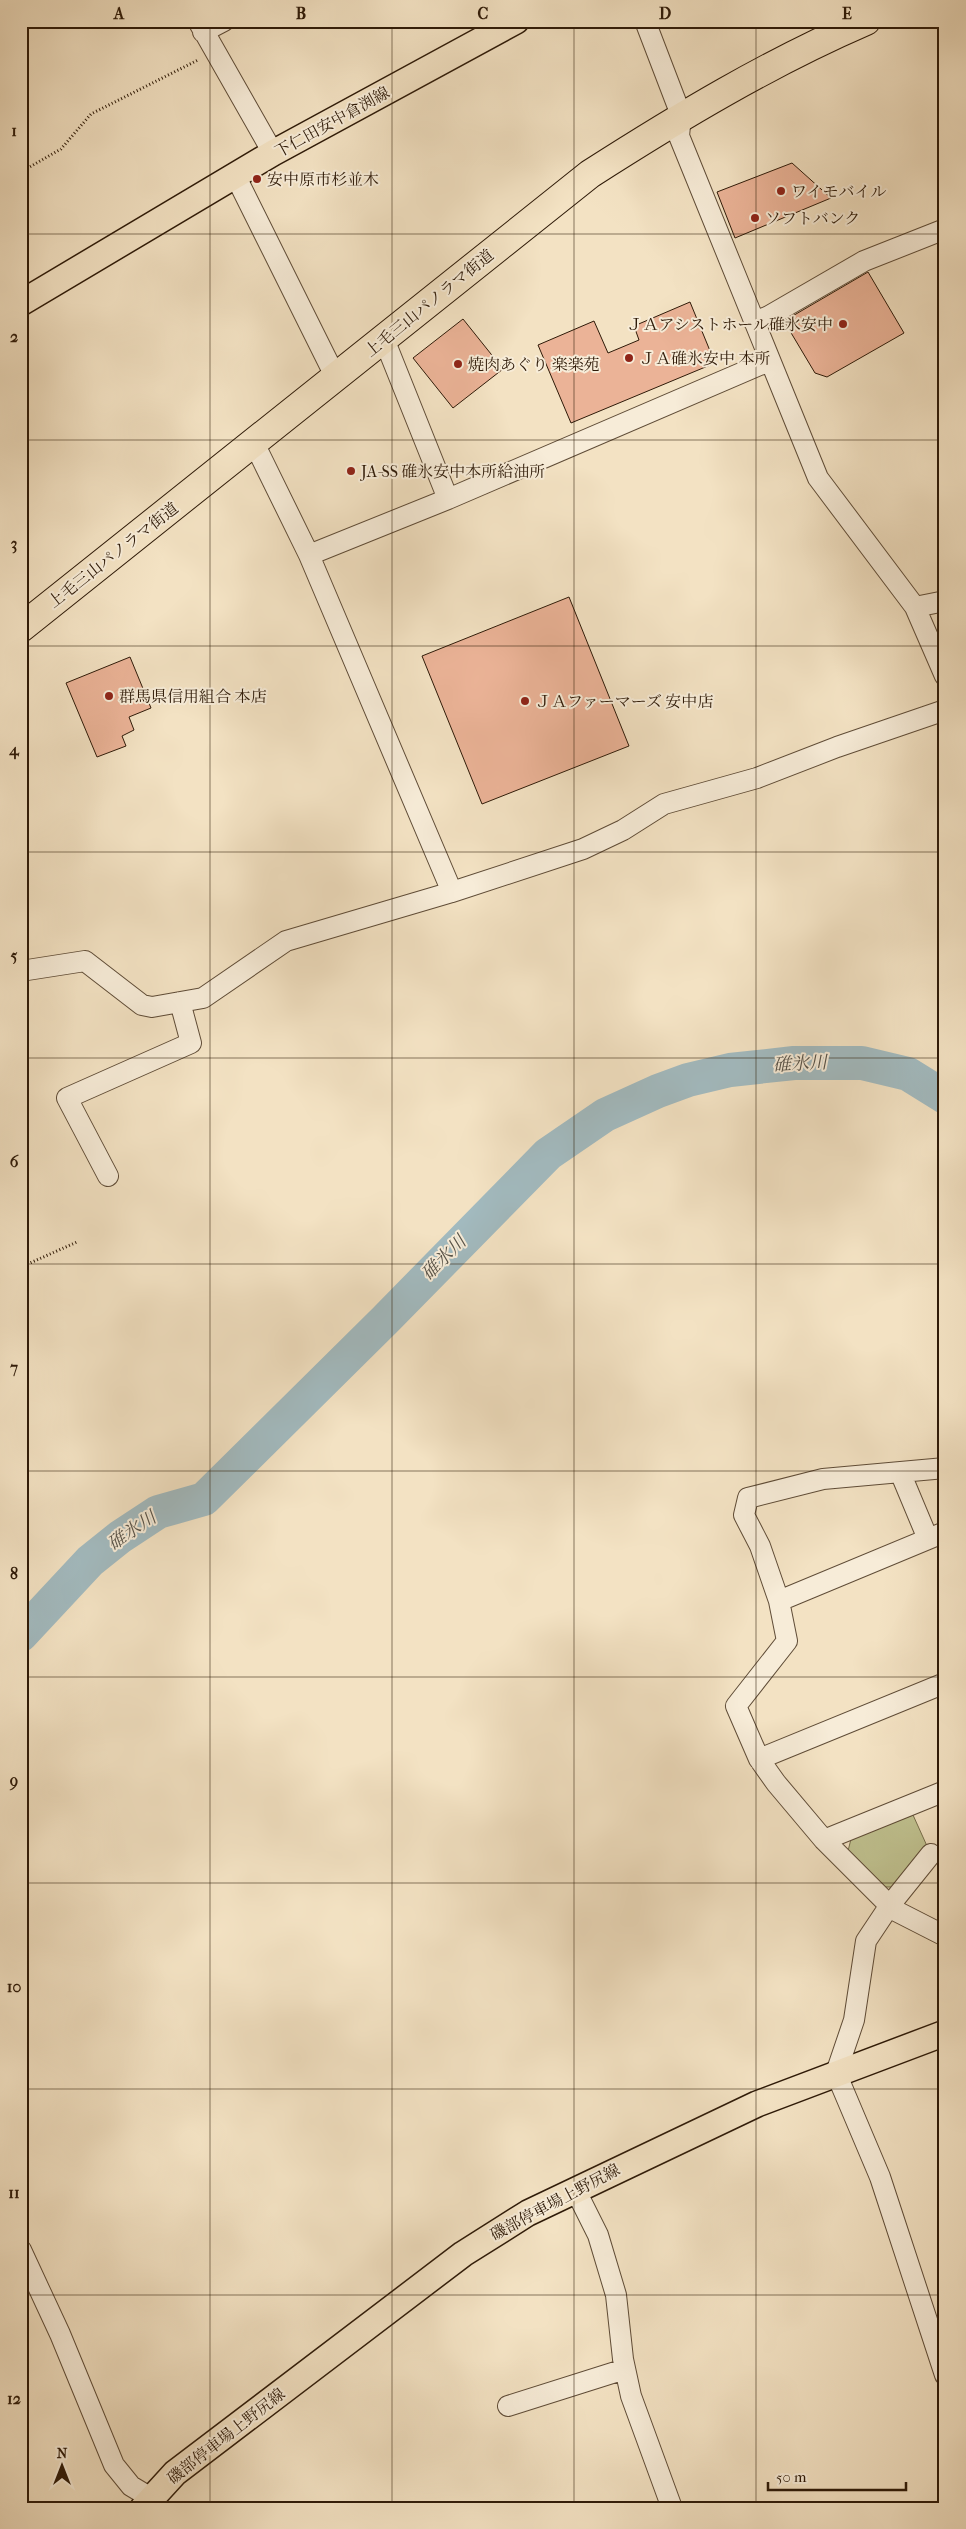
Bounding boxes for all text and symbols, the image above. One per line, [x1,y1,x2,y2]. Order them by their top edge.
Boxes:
text: A [113,4,125,23]
text: B [296,4,306,23]
text: C [478,4,489,23]
text: D [659,4,671,23]
text: E [842,4,852,23]
street label: 下仁田安中倉渕線 [271,83,393,161]
text: 1 [11,121,17,140]
place label: 安中原市杉並木 [267,170,379,189]
marker: 安中原市杉並木 [251,173,263,185]
place label: ワイモバイル [791,182,887,201]
marker: ワイモバイル [775,185,787,197]
place label: ソフトバンク [765,209,860,228]
marker: ソフトバンク [749,212,761,224]
street label: 上毛三山パノラマ街道 [361,245,497,361]
place label: ＪＡアシストホール碓氷安中 [626,315,833,334]
marker: ＪＡアシストホール碓氷安中 [837,318,849,330]
text: 2 [10,327,18,346]
place label: ＪＡ碓氷安中 本所 [639,349,770,368]
marker: ＪＡ碓氷安中 本所 [623,352,635,364]
place label: 焼肉あぐり 楽楽苑 [468,355,599,374]
marker: 焼肉あぐり 楽楽苑 [452,358,464,370]
place label: JA-SS 碓氷安中本所給油所 [359,462,545,481]
marker: JA-SS 碓氷安中本所給油所 [345,465,357,477]
street label: 上毛三山パノラマ街道 [44,498,182,612]
text: 3 [11,534,17,554]
place label: 群馬県信用組合 本店 [119,687,266,706]
marker: 群馬県信用組合 本店 [103,690,115,702]
place label: ＪＡファーマーズ 安中店 [535,692,713,711]
marker: ＪＡファーマーズ 安中店 [519,695,531,707]
text: 4 [8,740,20,760]
text: 5 [11,946,18,965]
water label: 碓氷川 [772,1052,830,1076]
text: 6 [10,1152,19,1171]
water label: 碓氷川 [417,1230,472,1285]
text: 7 [9,1358,18,1377]
water label: 碓氷川 [104,1506,162,1555]
text: 8 [10,1564,18,1583]
text: 9 [9,1771,18,1791]
text: 10 [7,1977,21,1996]
street label: 磯部停車場上野尻線 [487,2160,623,2244]
text: 11 [8,2183,20,2202]
street label: 磯部停車場上野尻線 [163,2384,289,2488]
text: 12 [7,2389,21,2408]
north arrow [38,2442,88,2492]
text: N [57,2445,68,2462]
scale bar [768,2459,906,2491]
text: 50 m [776,2468,807,2486]

